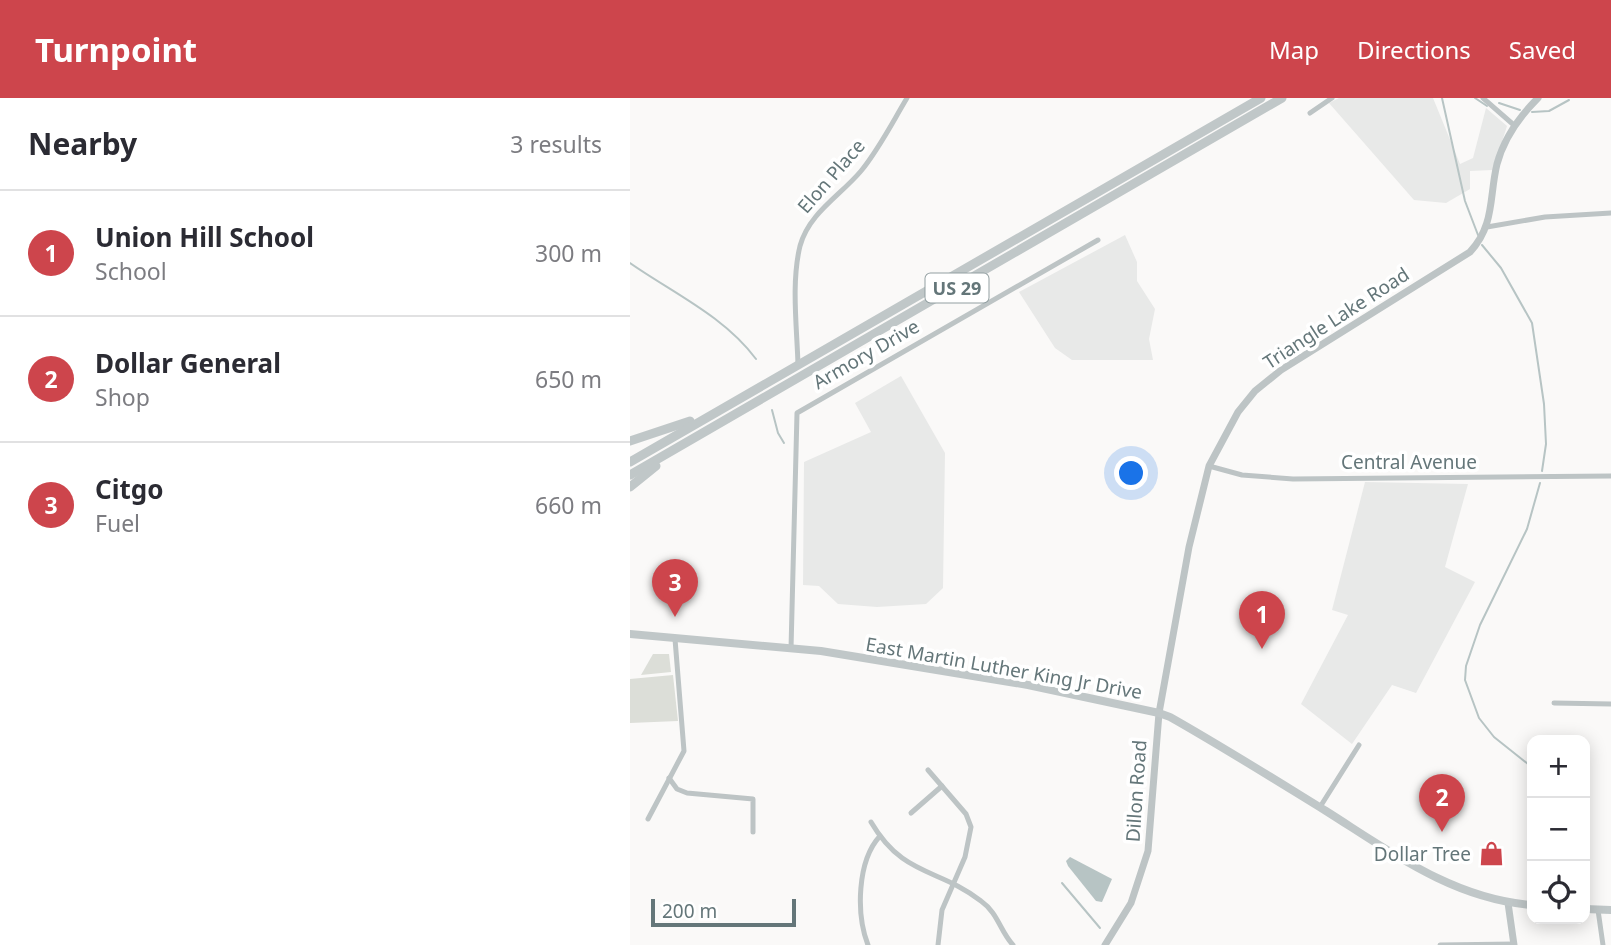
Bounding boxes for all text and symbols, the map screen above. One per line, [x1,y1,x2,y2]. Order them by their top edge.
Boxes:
text: Turnpoint [35,27,197,72]
text: Map [1269,33,1319,66]
text: Directions [1357,33,1471,66]
text: Saved [1509,33,1576,66]
text: Nearby [28,123,137,164]
text: 3 results [510,128,602,160]
street label: Elon Place [791,133,871,219]
text: Union Hill School [95,219,314,255]
text: 1 [44,237,58,269]
text: 300 m [535,237,602,269]
text: School [95,255,167,287]
street label: Triangle Lake Road [1258,261,1414,375]
road number: US 29 [926,274,988,302]
street label: Armory Drive [808,313,924,395]
text: Dollar General [95,345,281,381]
text: 2 [44,363,58,395]
text: 650 m [535,363,602,395]
text: Shop [95,381,150,413]
street label: Central Avenue [1341,449,1477,475]
your location [1114,456,1148,490]
text: Citgo [95,471,163,507]
text: 3 [44,489,58,521]
text: 660 m [535,489,602,521]
text: Fuel [95,507,140,539]
pin: 3 [652,559,698,617]
pin: 1 [1239,591,1285,649]
street label: East Martin Luther King Jr Drive [864,631,1144,705]
map controls [1527,735,1590,924]
button: + [1527,735,1590,798]
street label: Dillon Road [1119,739,1153,843]
pin: 2 [1419,774,1465,832]
button: − [1527,798,1590,861]
shop icon: Dollar Tree [1477,840,1505,868]
place label: Dollar Tree [1374,841,1471,867]
button: locate [1527,861,1590,924]
scale bar [651,896,796,928]
text: 200 m [662,898,717,924]

